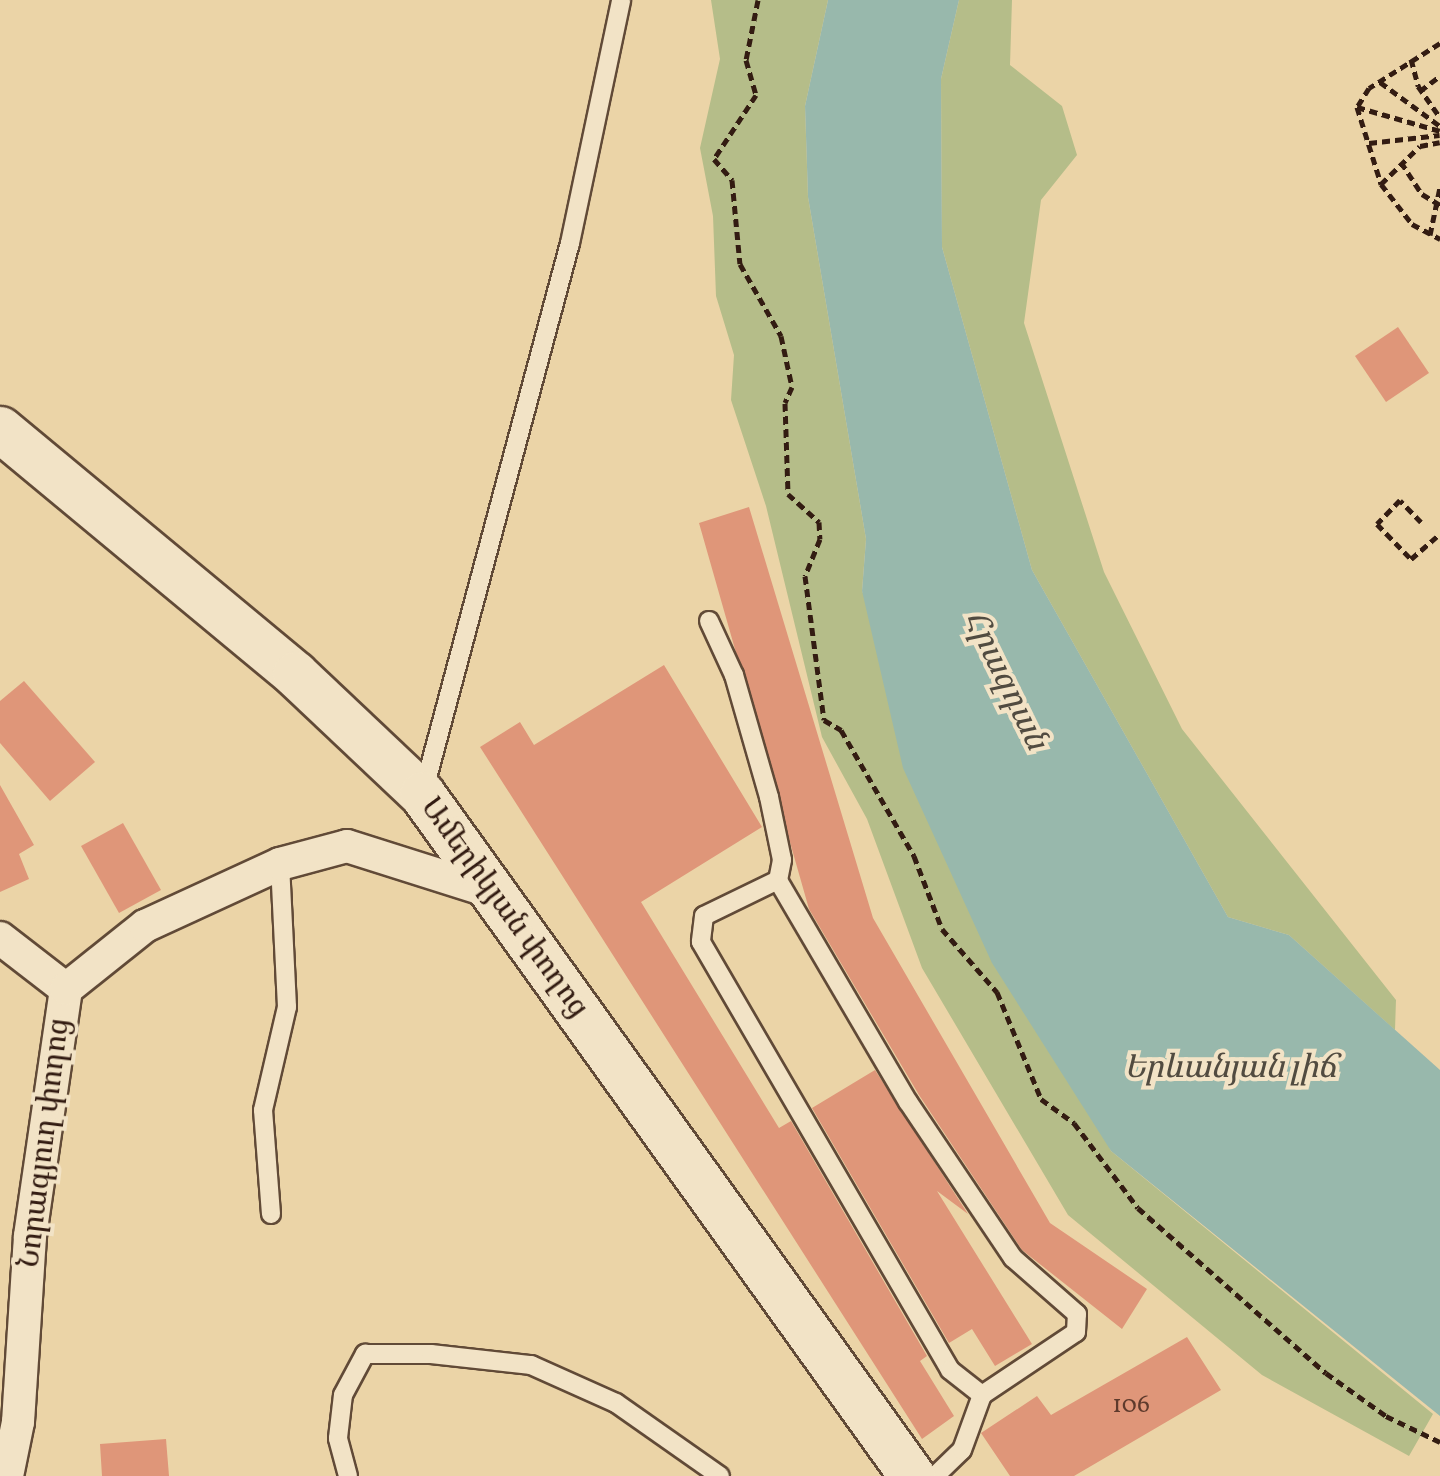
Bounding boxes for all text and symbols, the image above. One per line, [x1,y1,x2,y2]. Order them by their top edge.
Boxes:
water label: Հրազդան [954,605,1054,757]
street label: Ամերիկյան փողոց [412,791,596,1025]
street label: Նորագյուղ փողոց [12,1016,78,1270]
water label: Երևանյան լիճ [1124,1050,1336,1088]
house number: 106 [1112,1391,1150,1421]

